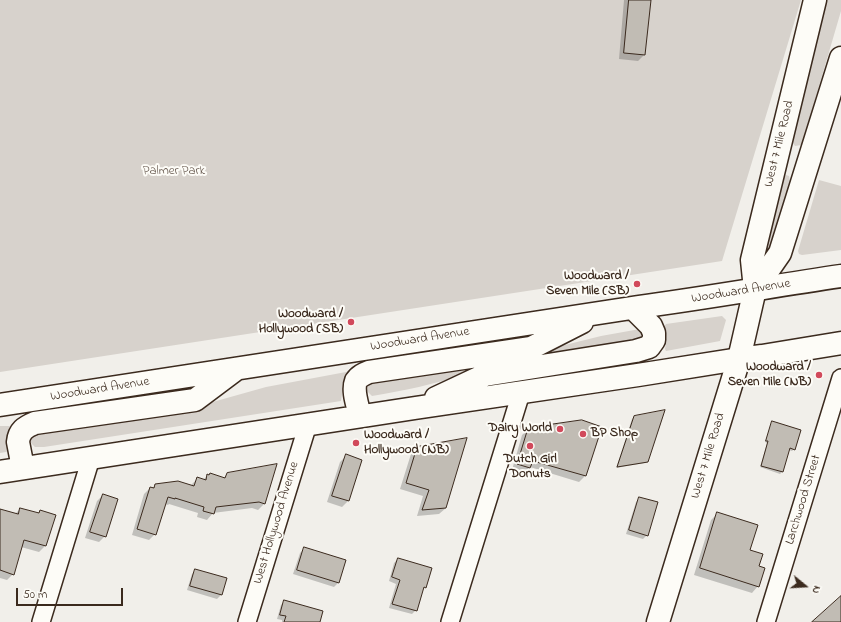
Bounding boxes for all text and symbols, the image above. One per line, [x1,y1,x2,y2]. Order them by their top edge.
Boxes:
street label: West 7 Mile Road [762,99,798,189]
park label: Palmer Park [143,164,205,180]
place label: Woodward / Seven Mile (SB) [546,269,629,300]
street label: Woodward Avenue [690,276,792,308]
marker: Woodward / Seven Mile (SB) [632,279,642,289]
place label: Woodward / Hollywood (SB) [259,307,343,338]
marker: Woodward / Hollywood (SB) [346,317,356,327]
street label: Woodward Avenue [369,324,471,356]
place label: Woodward / Seven Mile (NB) [728,360,811,391]
marker: Woodward / Seven Mile (NB) [814,370,824,380]
street label: Woodward Avenue [49,374,151,406]
street label: West 7 Mile Road [689,411,729,501]
place label: Dairy World [488,421,552,437]
marker: Dairy World [555,424,565,434]
place label: BP Shop [591,426,638,442]
place label: Woodward / Hollywood (NB) [364,428,449,459]
marker: BP Shop [578,429,588,439]
marker: Woodward / Hollywood (NB) [351,438,361,448]
marker: Dutch Girl Donuts [525,441,535,451]
place label: Dutch Girl Donuts [503,452,557,483]
street label: Larchwood Street [783,453,825,547]
street label: West Hollywood Avenue [251,460,303,586]
north arrow [785,566,825,606]
scale bar [18,580,125,606]
text: N [808,584,825,596]
text: 50 m [23,586,47,604]

